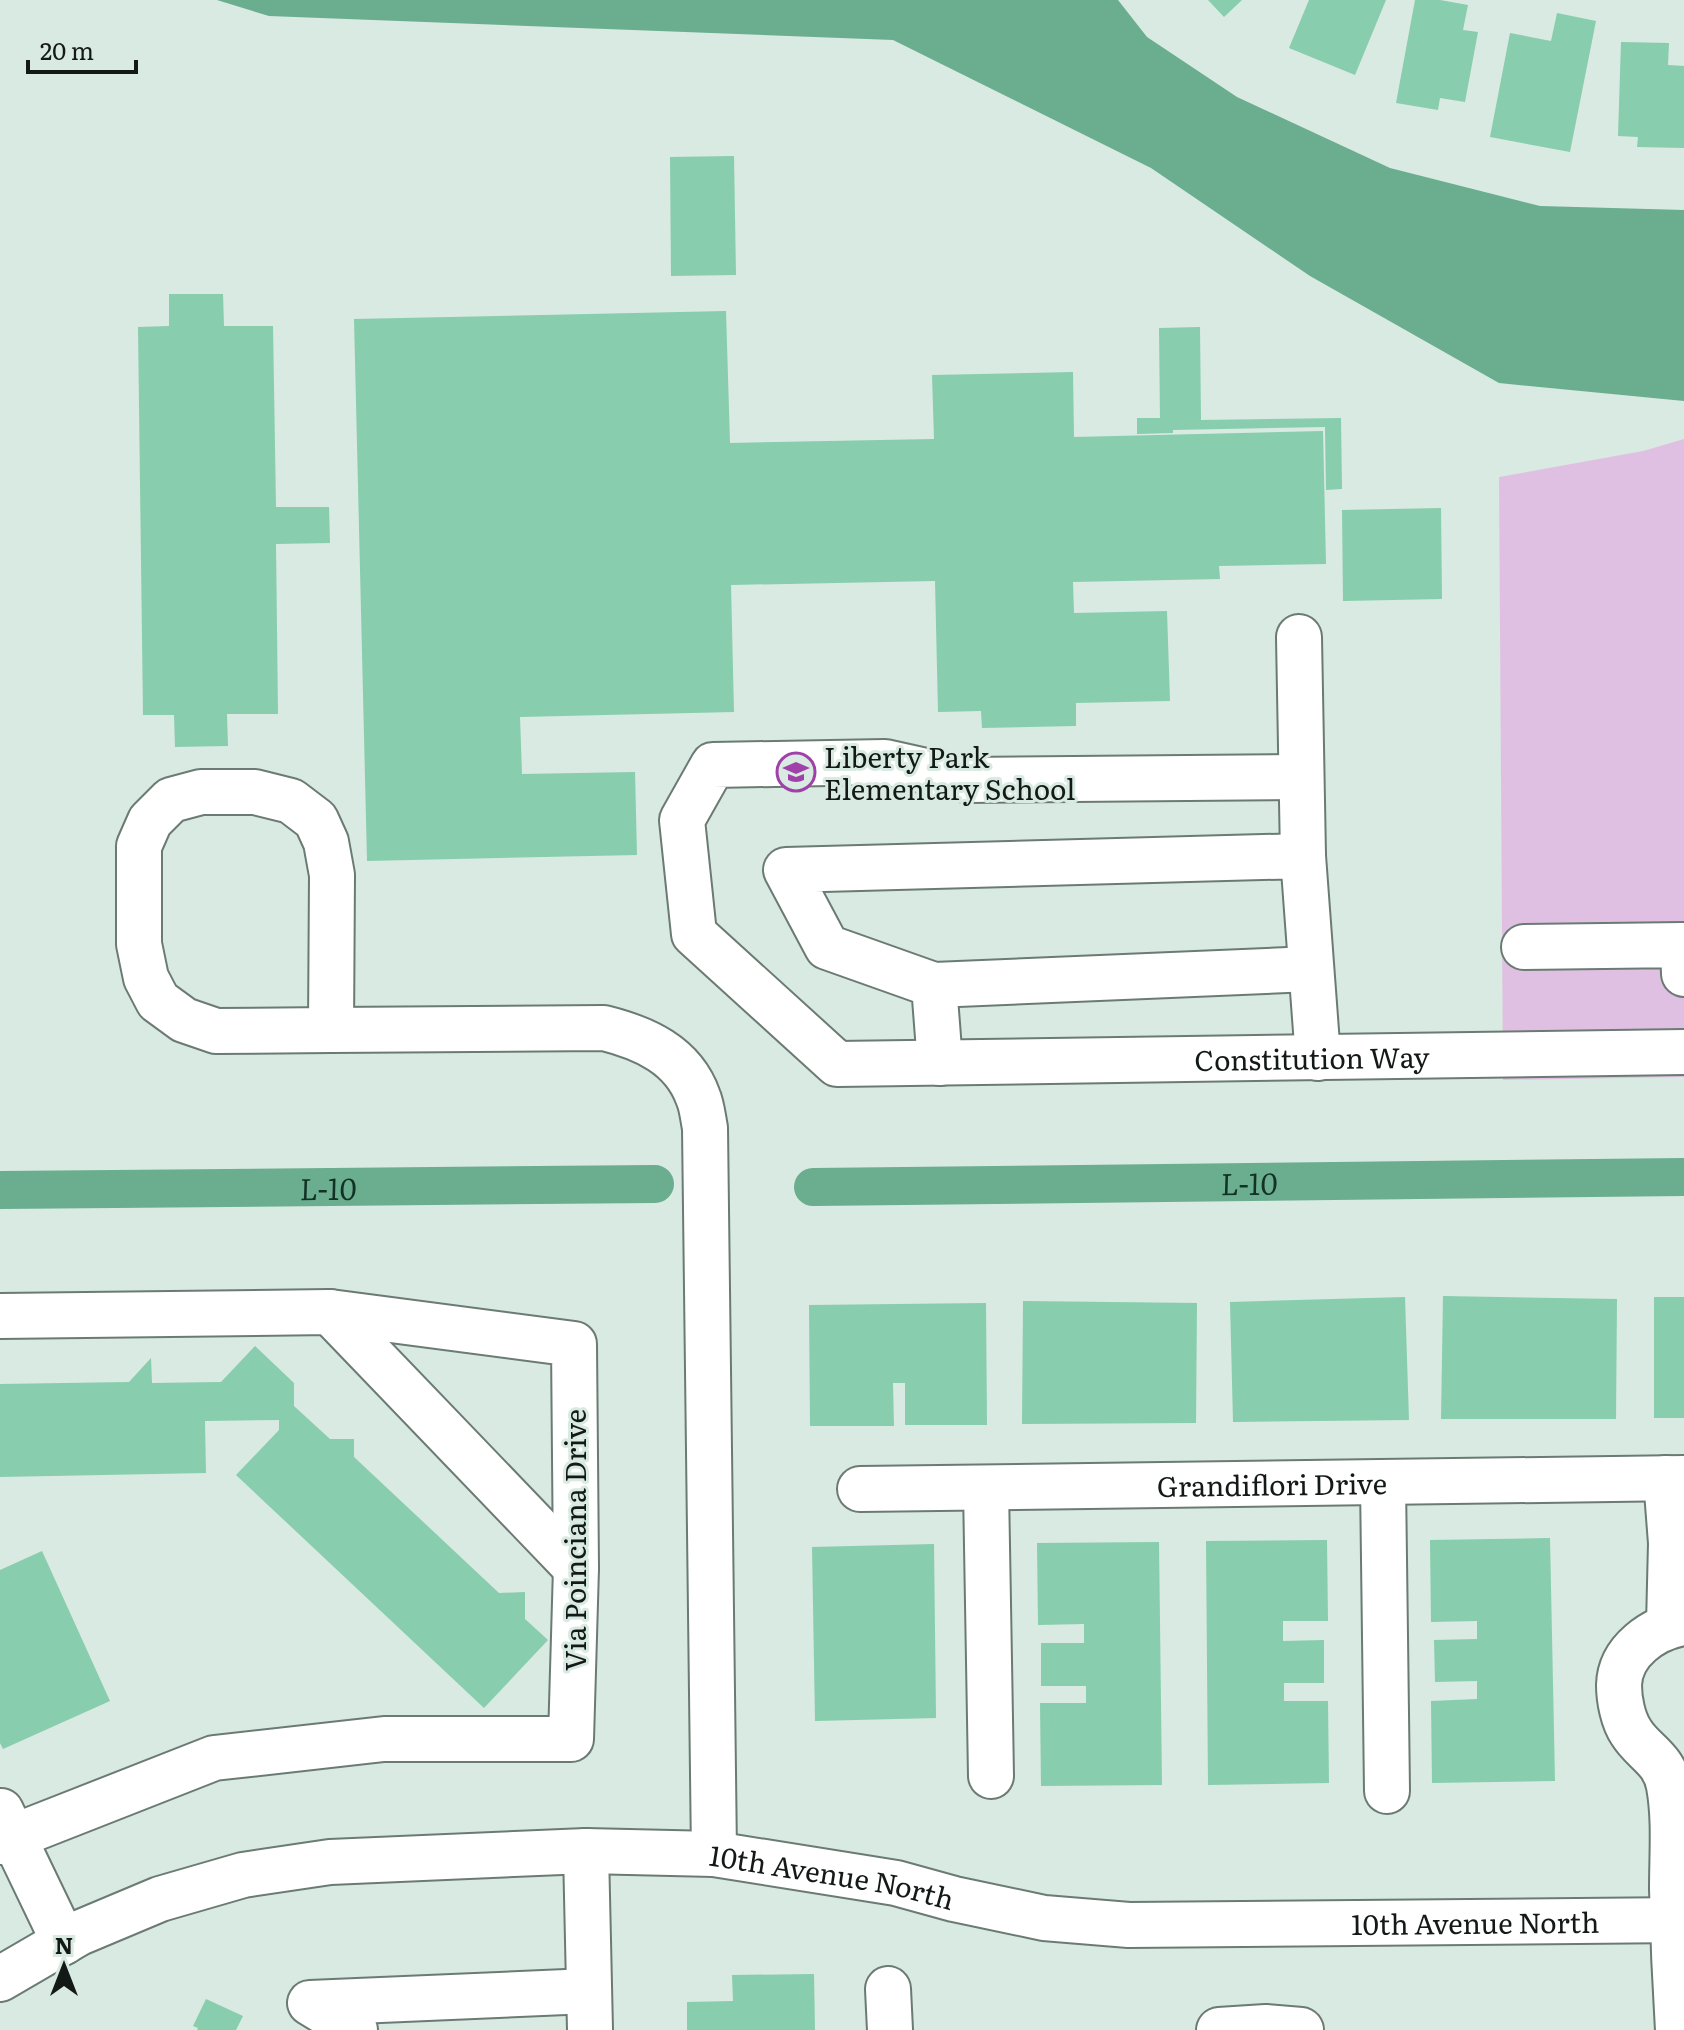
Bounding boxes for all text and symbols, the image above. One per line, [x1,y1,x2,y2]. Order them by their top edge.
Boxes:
scale bar [28,24,136,74]
text: 20 m [40,32,94,67]
place label: Liberty Park Elementary School [824,735,1075,809]
school or university icon: Liberty Park Elementary School [775,751,817,793]
street label: Constitution Way [1194,1035,1431,1080]
water label: L-10 [1220,1160,1278,1204]
water label: L-10 [299,1165,357,1209]
street label: Via Poinciana Drive [553,1409,595,1671]
street label: Grandiflori Drive [1157,1461,1387,1506]
street label: 10th Avenue North [707,1833,959,1919]
street label: 10th Avenue North [1351,1900,1600,1944]
north arrow [24,1926,104,2006]
text: N [55,1928,73,1961]

